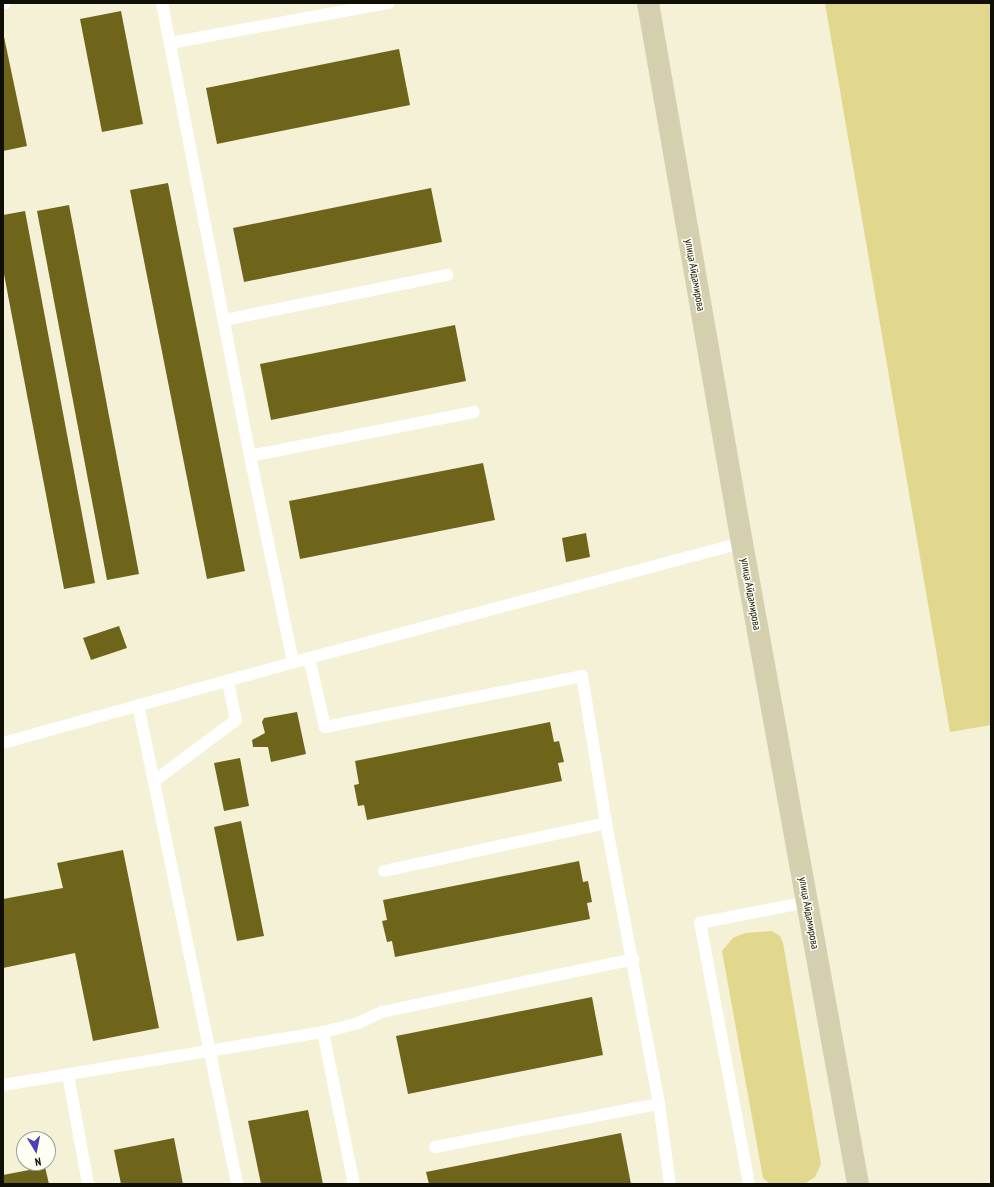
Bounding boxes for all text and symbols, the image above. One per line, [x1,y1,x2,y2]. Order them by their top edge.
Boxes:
street label: улица Айдамирова [682,238,708,312]
street label: улица Айдамирова [738,557,764,631]
street label: улица Айдамирова [796,876,822,950]
north arrow [16,1131,56,1171]
text: N [34,1154,42,1169]

